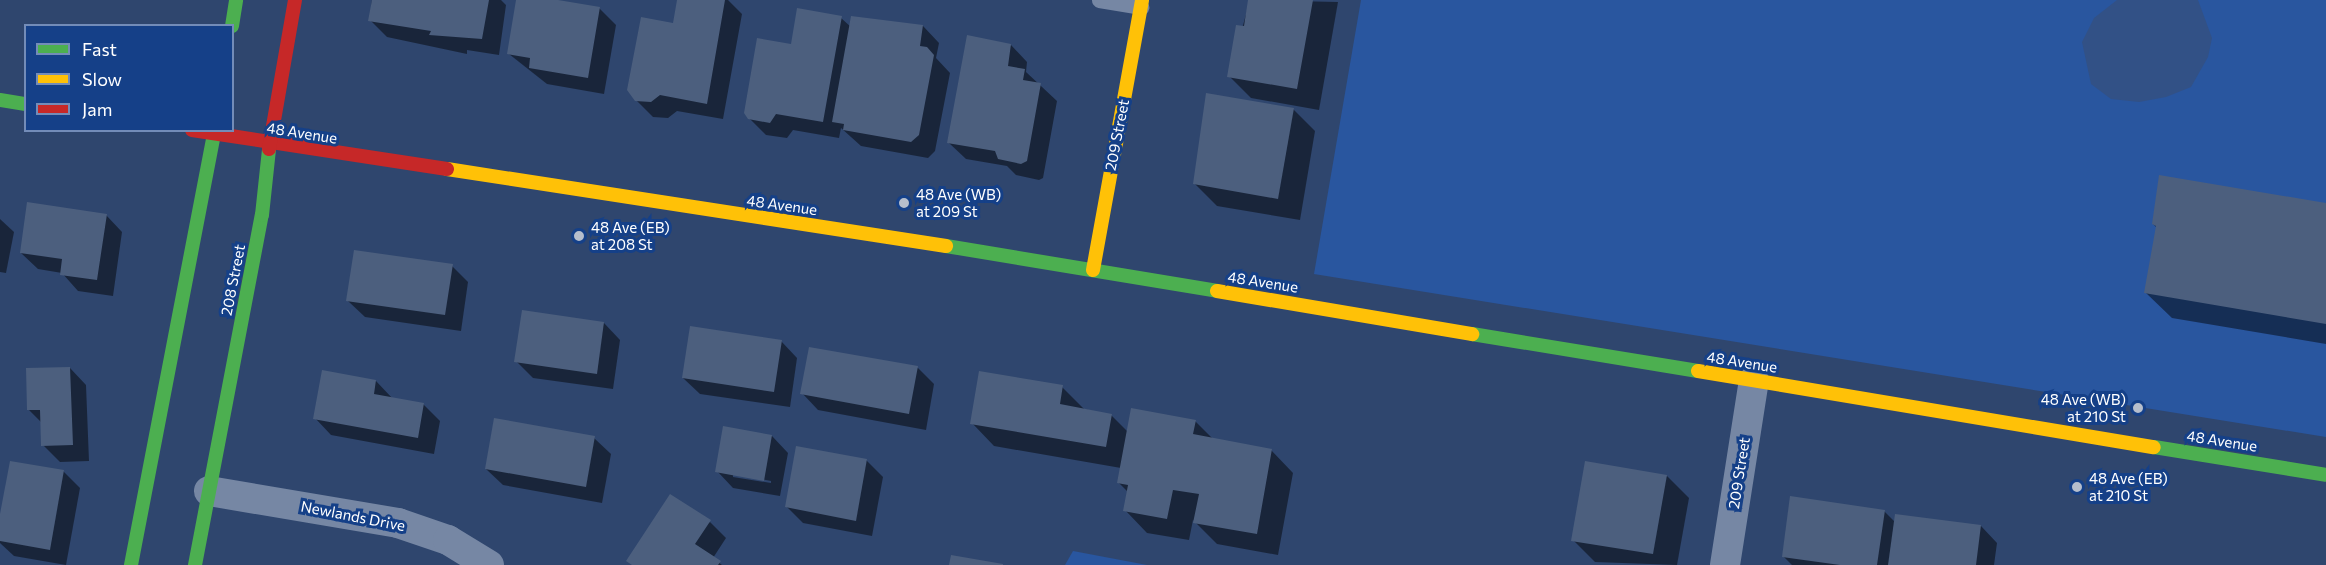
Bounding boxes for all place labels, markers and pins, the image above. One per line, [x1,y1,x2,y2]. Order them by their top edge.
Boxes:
place label: 48 Ave (WB) at 209 St [916,185,1001,220]
marker: 48 Ave (WB) at 209 St [897,196,911,210]
place label: 48 Ave (EB) at 208 St [591,218,670,253]
marker: 48 Ave (EB) at 208 St [572,229,586,243]
place label: 48 Ave (WB) at 210 St [2041,390,2126,425]
marker: 48 Ave (WB) at 210 St [2131,401,2145,415]
place label: 48 Ave (EB) at 210 St [2089,469,2168,504]
marker: 48 Ave (EB) at 210 St [2070,480,2084,494]

